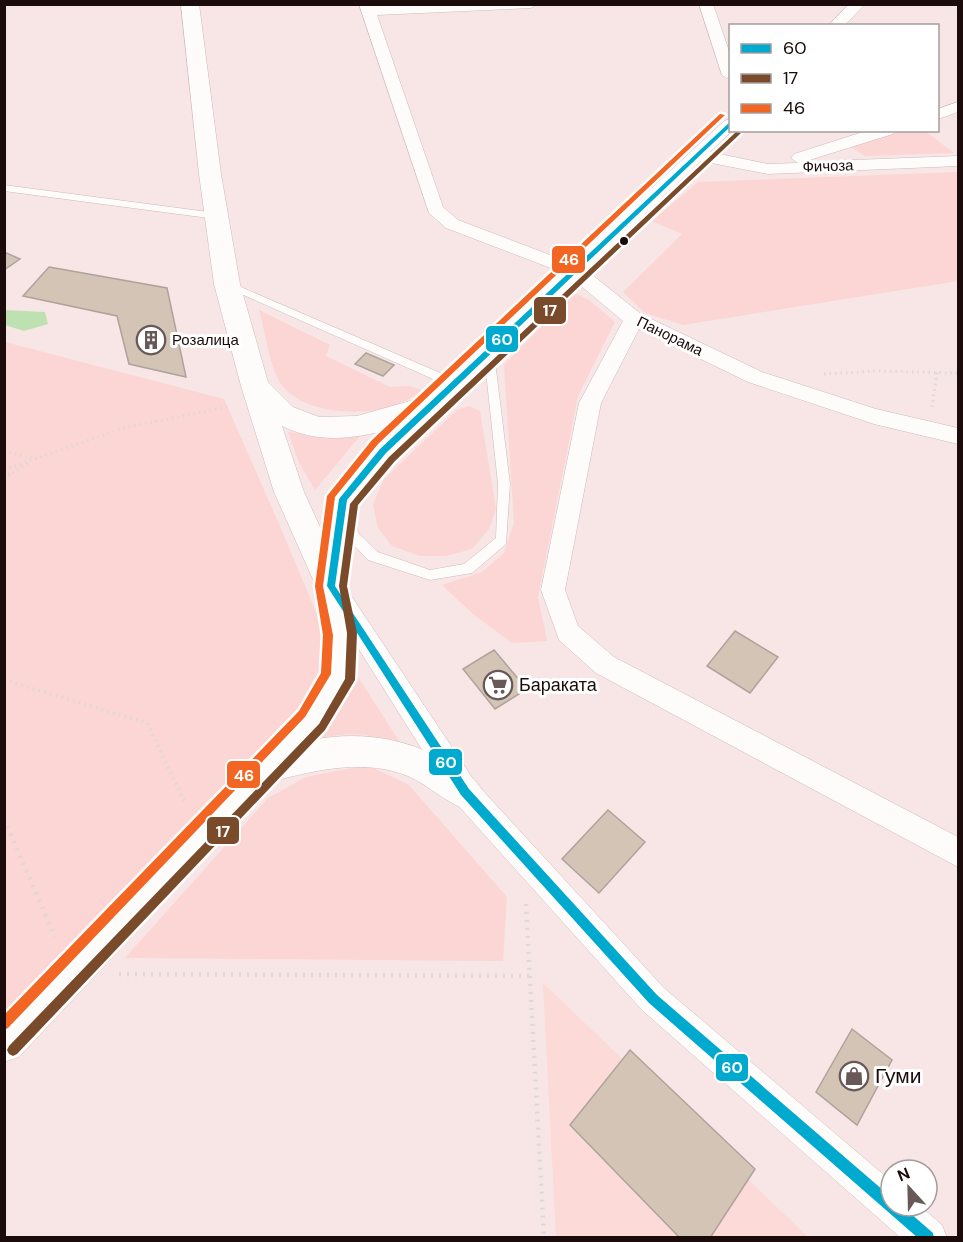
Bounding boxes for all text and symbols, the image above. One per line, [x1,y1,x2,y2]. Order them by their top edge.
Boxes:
legend [729,24,939,132]
text: 60 [783,36,807,60]
text: 17 [783,66,798,90]
text: 46 [783,96,805,120]
street label: Фичоза [802,155,854,177]
unlabelled marker [618,235,630,247]
line badge: 46 [551,245,586,274]
text: 46 [559,249,579,270]
line badge: 17 [533,296,567,325]
text: 17 [543,300,558,321]
street label: Панорама [634,311,707,361]
building icon: Розалица [135,324,167,356]
line badge: 60 [485,325,519,353]
text: 60 [491,329,513,350]
place label: Розалица [172,330,239,350]
supermarket icon: Бараката [482,669,514,701]
place label: Бараката [519,673,598,697]
line badge: 60 [428,748,463,776]
text: 60 [435,752,457,773]
line badge: 46 [226,760,261,789]
text: 46 [234,765,254,786]
line badge: 17 [206,816,240,845]
text: 17 [216,821,231,842]
line badge: 60 [715,1053,749,1082]
text: 60 [721,1057,743,1078]
shop icon: Гуми [838,1060,870,1092]
place label: Гуми [875,1062,921,1090]
north arrow [879,1158,939,1218]
text: N [894,1163,913,1186]

